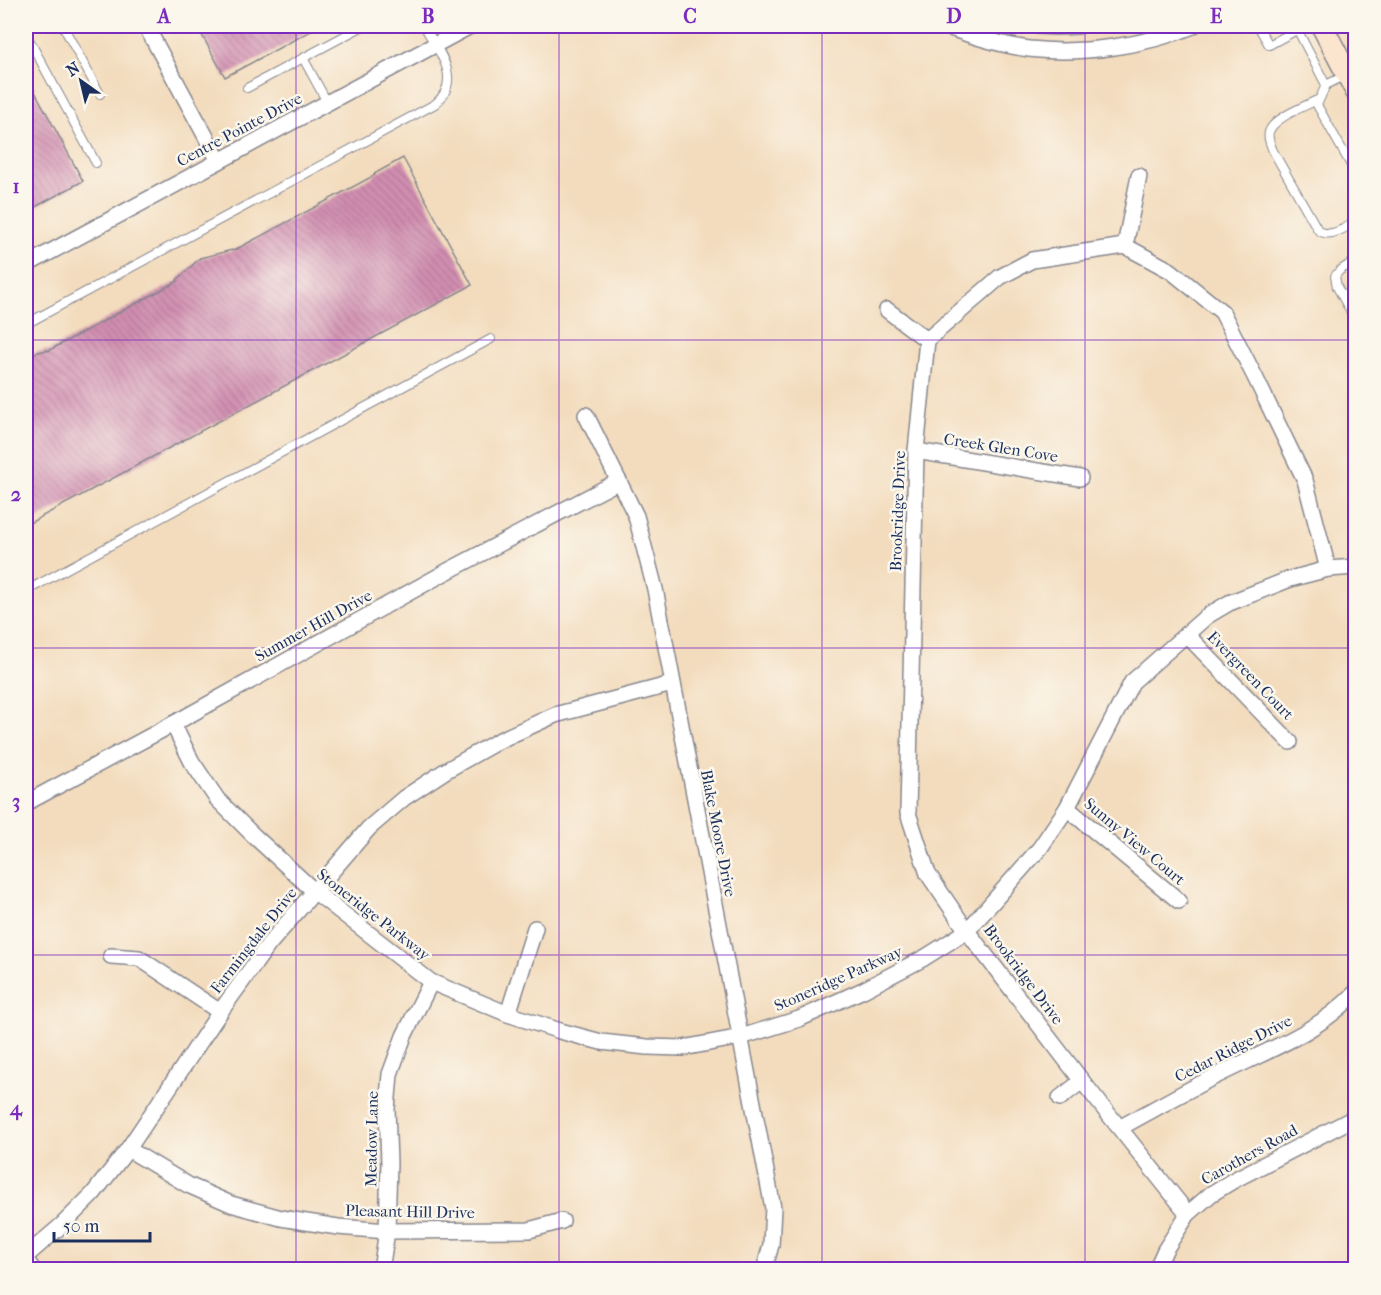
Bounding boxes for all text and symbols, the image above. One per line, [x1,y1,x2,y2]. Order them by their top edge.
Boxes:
text: A [156,5,172,28]
text: B [421,5,435,28]
text: C [683,5,697,28]
text: D [946,5,962,28]
text: E [1210,5,1222,28]
north arrow [51,51,111,111]
text: N [63,57,84,80]
street label: Centre Pointe Drive [173,88,305,170]
text: 1 [12,175,20,198]
street label: Creek Glen Cove [942,429,1059,466]
street label: Brookridge Drive [886,450,909,572]
text: 2 [11,483,21,506]
street label: Summer Hill Drive [251,585,375,665]
street label: Evergreen Court [1203,627,1298,724]
street label: Blake Moore Drive [697,768,740,898]
text: 3 [12,790,20,813]
street label: Sunny View Court [1080,794,1189,889]
street label: Stoneridge Parkway [313,864,434,965]
street label: Farmingdale Drive [206,883,301,997]
street label: Brookridge Drive [980,920,1068,1028]
street label: Stoneridge Parkway [771,941,906,1015]
street label: Cedar Ridge Drive [1171,1011,1295,1086]
street label: Meadow Lane [361,1091,382,1187]
text: 4 [9,1097,23,1121]
street label: Carothers Road [1198,1120,1301,1189]
street label: Pleasant Hill Drive [345,1201,475,1222]
scale bar [54,1205,150,1243]
text: 50 m [63,1216,100,1237]

